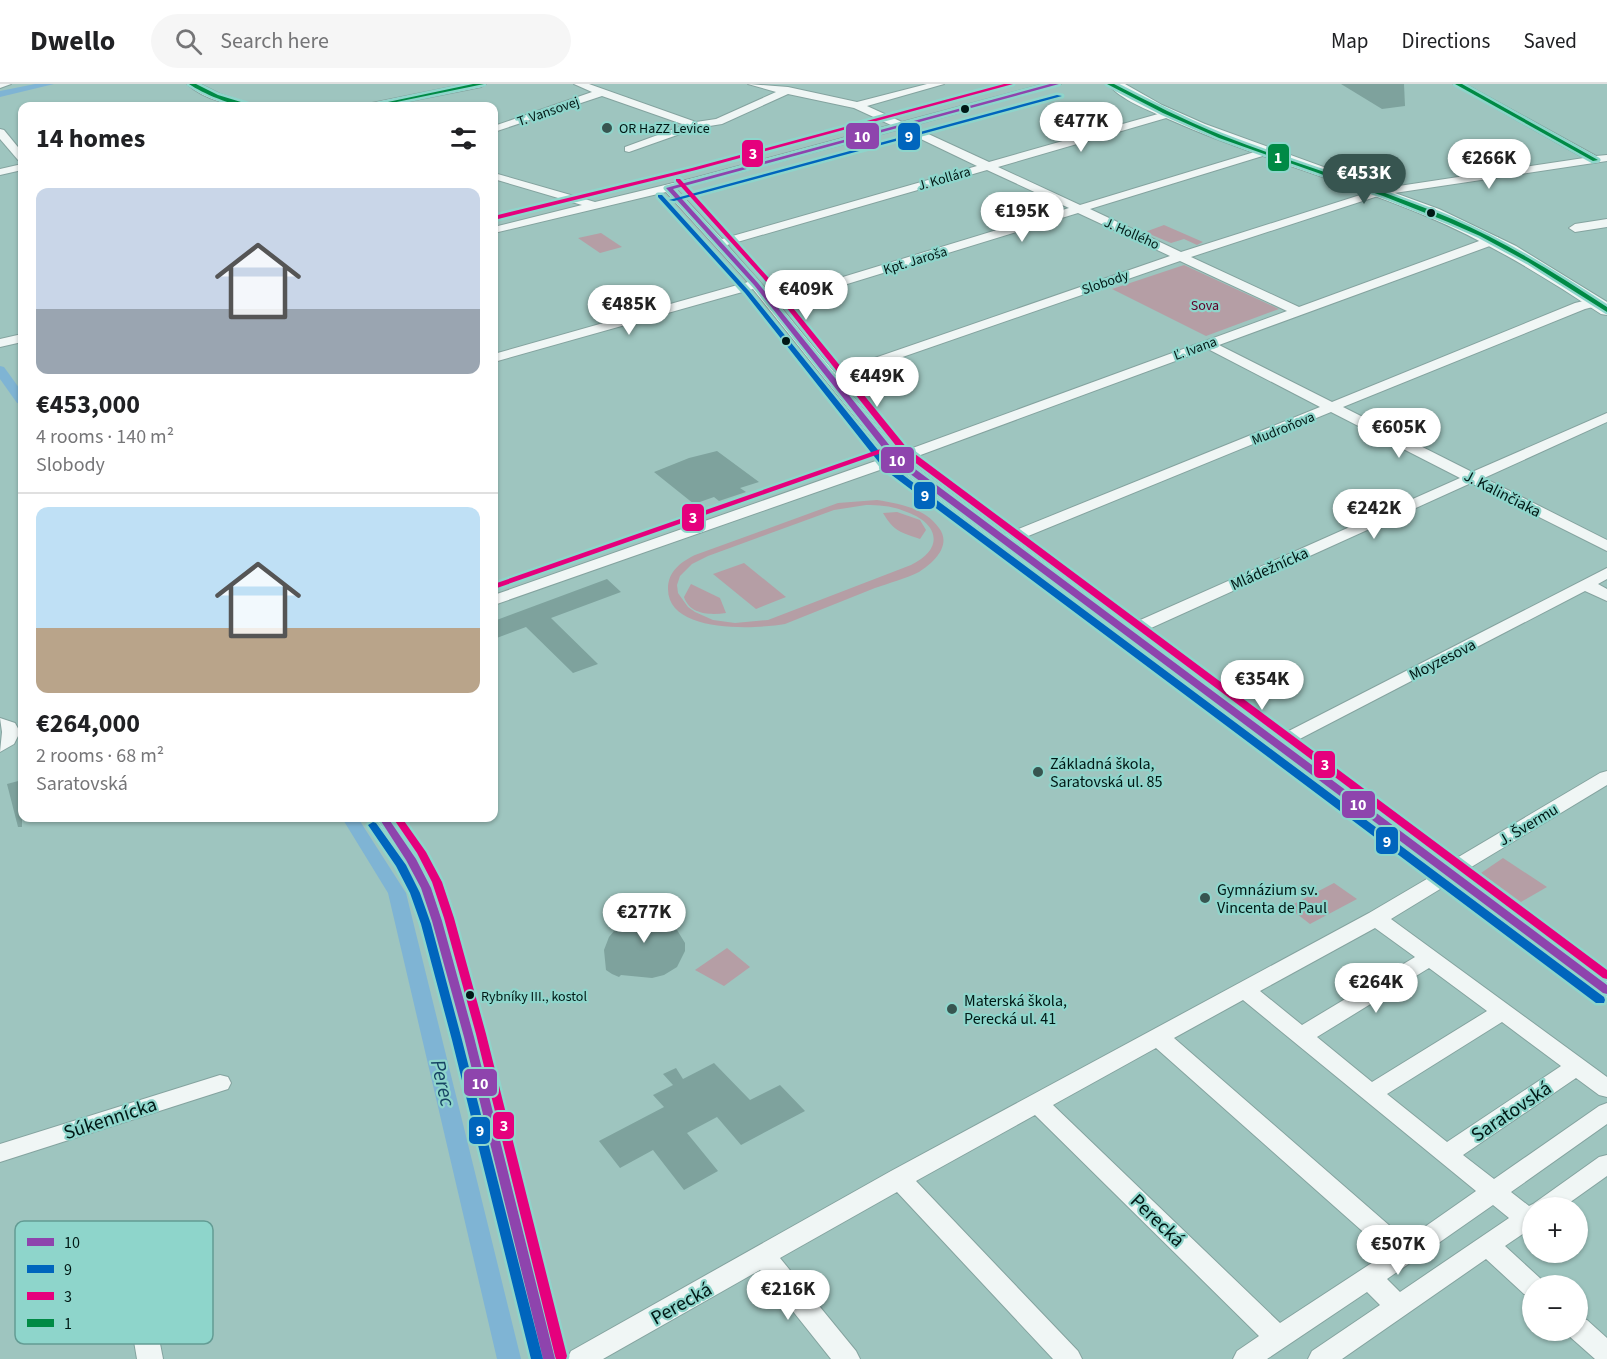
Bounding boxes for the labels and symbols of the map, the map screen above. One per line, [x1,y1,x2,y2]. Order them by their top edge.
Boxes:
street label: T. Vansovej [515,92,582,132]
pin: €477K [1039,102,1123,153]
unlabelled marker [959,103,971,115]
place label: OR HaZZ Levice [619,119,710,139]
marker: OR HaZZ Levice [600,121,614,135]
line badge: 10 [845,122,880,150]
line badge: 9 [897,122,921,151]
text: 10 [854,126,870,148]
text: 9 [905,126,913,148]
line badge: 3 [741,139,764,168]
pin: €266K [1447,139,1531,190]
text: 3 [749,143,757,165]
line badge: 1 [1267,143,1290,172]
text: 1 [1274,147,1282,169]
pin: €453K [1322,154,1406,205]
street label: J. Kollára [916,162,973,196]
pin: €195K [980,192,1064,243]
unlabelled marker [1425,207,1437,219]
street label: J. Hollého [1101,213,1162,255]
street label: Kpt. Jaroša [881,242,950,280]
street label: Slobody [1079,265,1132,300]
pin: €409K [764,270,848,321]
pin: €485K [587,285,671,336]
park label: Sova [1191,296,1219,316]
street label: Ľ. Ivana [1171,332,1220,366]
unlabelled marker [780,335,792,347]
pin: €449K [835,357,919,408]
street label: Mudroňova [1249,407,1318,451]
pin: €605K [1357,408,1441,459]
line badge: 10 [880,446,915,474]
text: 10 [889,450,905,472]
street label: J. Kalinčiaka [1460,465,1545,523]
line badge: 9 [913,481,936,510]
text: 9 [921,485,929,507]
pin: €242K [1332,489,1416,540]
line badge: 3 [681,503,705,532]
text: 3 [689,507,697,529]
street label: Mládežnícka [1227,542,1312,596]
street label: Moyzesova [1405,634,1480,686]
pin: €354K [1220,660,1304,711]
line badge: 3 [1313,750,1336,779]
place label: Základná škola, Saratovská ul. 85 [1050,753,1163,793]
text: 3 [1321,754,1329,776]
marker: Základná škola, Saratovská ul. 85 [1031,765,1045,779]
line badge: 10 [1341,790,1376,819]
text: 10 [1350,794,1366,816]
street label: J. Švermu [1495,798,1562,851]
line badge: 9 [1375,826,1399,855]
text: 9 [1383,831,1391,853]
place label: Gymnázium sv. Vincenta de Paul [1217,879,1327,919]
marker: Gymnázium sv. Vincenta de Paul [1198,891,1212,905]
pin: €277K [602,893,686,944]
pin: €264K [1334,963,1418,1014]
place label: Rybníky III., kostol [481,987,587,1007]
marker: Rybníky III., kostol [464,989,476,1001]
place label: Materská škola, Perecká ul. 41 [964,990,1067,1030]
marker: Materská škola, Perecká ul. 41 [945,1002,959,1016]
water label: Perec [423,1056,463,1110]
line badge: 10 [463,1068,498,1097]
text: 10 [472,1073,488,1095]
street label: Saratovská [1466,1075,1557,1149]
street label: Súkennícka [60,1091,161,1147]
line badge: 3 [492,1111,515,1140]
text: 3 [500,1115,508,1137]
line badge: 9 [468,1116,491,1145]
text: 9 [476,1120,484,1142]
street label: Perecká [1124,1188,1191,1254]
legend [15,1221,213,1344]
pin: €507K [1356,1225,1440,1276]
text: 10 [64,1232,80,1254]
text: 9 [64,1259,72,1281]
pin: €216K [746,1270,830,1321]
street label: Perecká [646,1276,717,1332]
text: 3 [64,1286,72,1308]
text: 1 [64,1313,72,1335]

